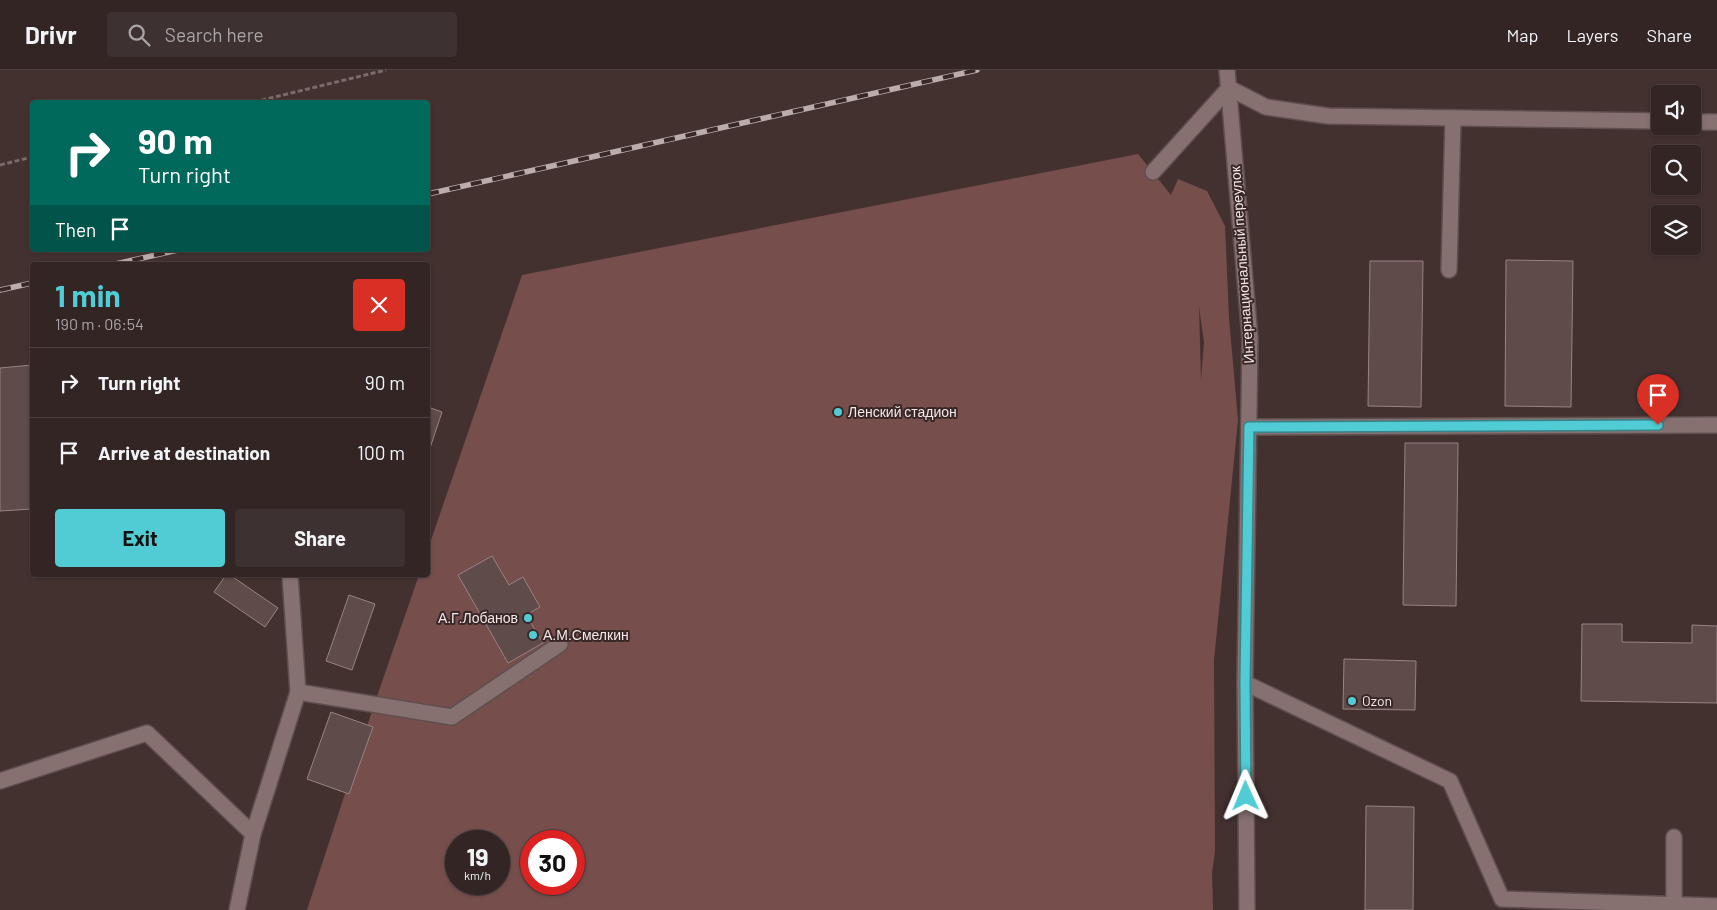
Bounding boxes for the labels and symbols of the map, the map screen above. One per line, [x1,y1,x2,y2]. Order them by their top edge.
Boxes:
street label: Интернациональный переулок [1226,165,1257,364]
pin [1637,374,1679,425]
place label: Ленский стадион [848,403,957,420]
marker: Ленский стадион [832,406,844,418]
place label: А.Г.Лобанов [438,609,518,626]
marker: А.Г.Лобанов [522,612,534,624]
place label: А.М.Смелкин [543,626,629,643]
marker: А.М.Смелкин [527,629,539,641]
place label: Ozon [1362,692,1392,709]
marker: Ozon [1346,695,1358,707]
position arrow [1219,769,1271,821]
speed limit sign: 30 [520,830,585,895]

